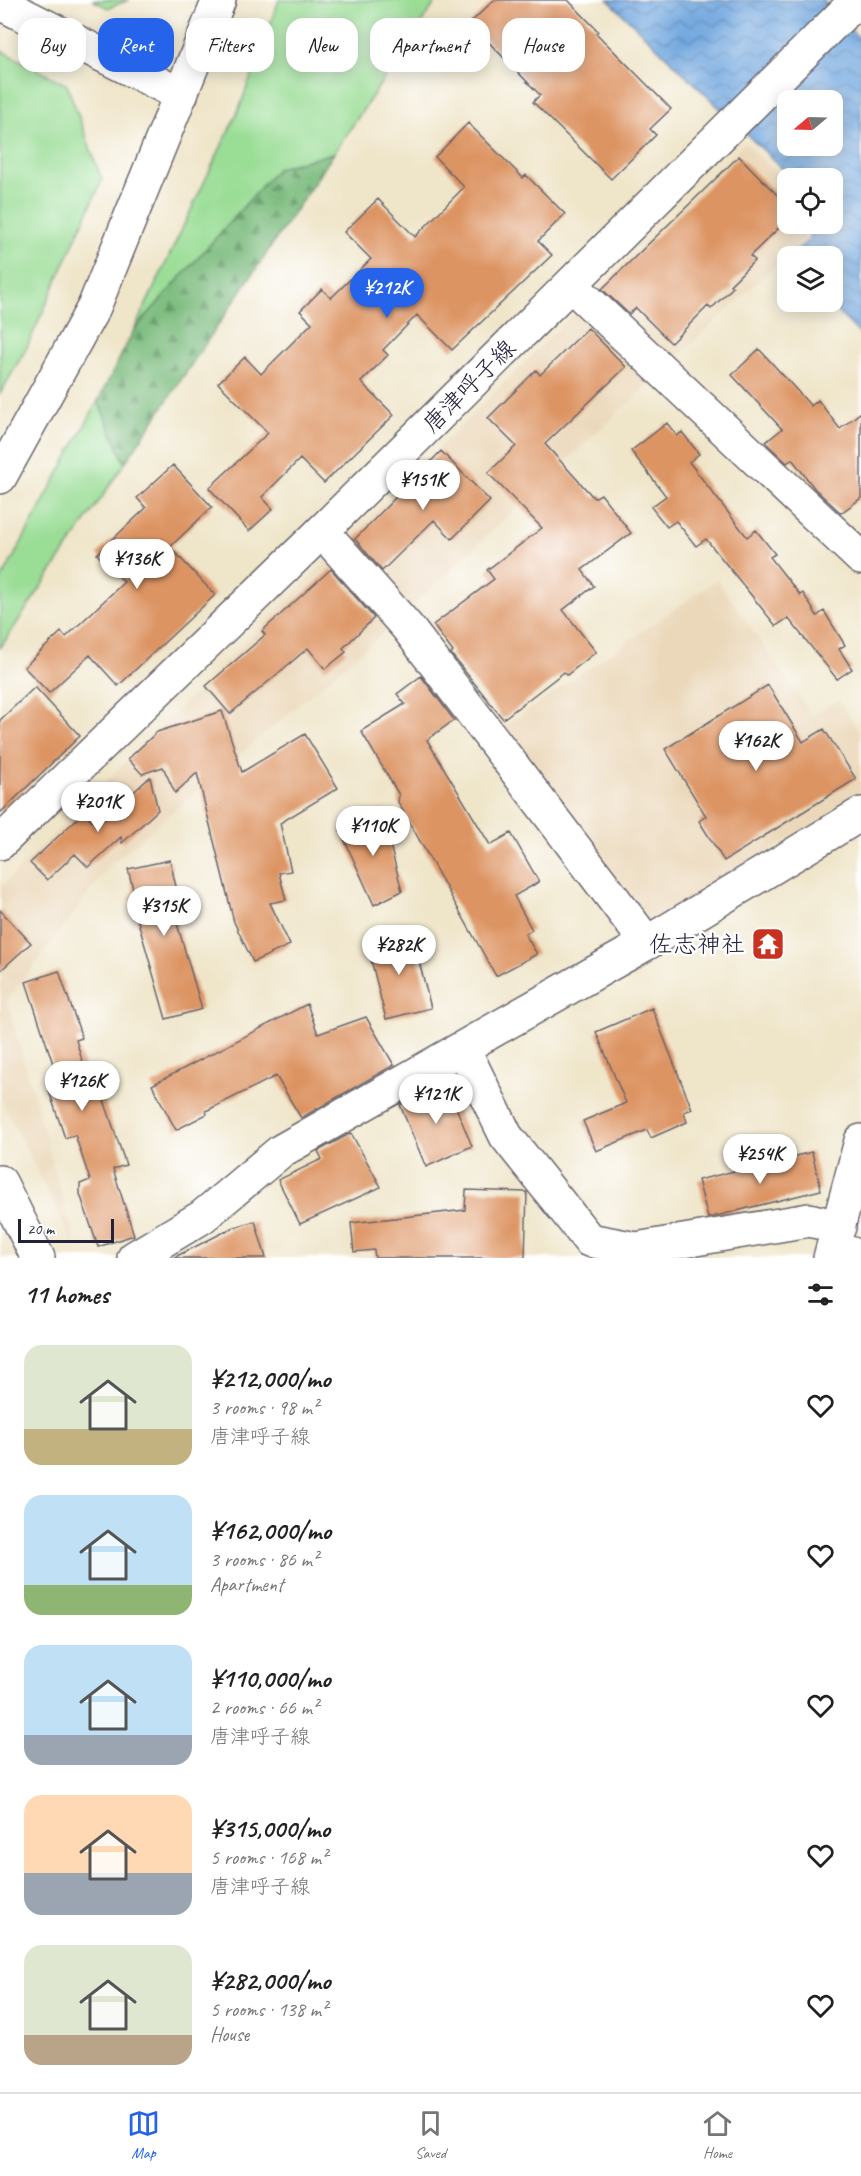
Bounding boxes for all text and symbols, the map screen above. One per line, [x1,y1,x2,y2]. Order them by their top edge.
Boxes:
chip: Buy [18,18,86,72]
chip: Rent [98,18,174,72]
chip: Filters [186,18,274,72]
chip: New [286,18,358,72]
chip: Apartment [370,18,490,72]
chip: House [502,18,585,72]
north arrow [777,90,843,156]
map controls [777,90,843,312]
button: locate [777,168,843,234]
button: layers [777,246,843,312]
pin: ¥212K [345,268,429,319]
text: ¥212K [364,275,410,300]
street label: 唐津呼子線 [416,333,522,439]
pin: ¥151K [381,460,465,511]
text: ¥151K [400,467,446,492]
pin: ¥136K [95,539,179,590]
text: ¥136K [114,546,160,571]
pin: ¥162K [714,721,798,772]
text: ¥162K [733,728,779,753]
pin: ¥201K [56,782,140,833]
text: ¥201K [75,789,121,814]
pin: ¥110K [331,806,415,857]
text: ¥110K [350,813,396,838]
pin: ¥315K [122,886,206,937]
text: ¥315K [141,893,187,918]
pin: ¥282K [357,925,441,976]
temple icon: 佐志神社 [750,926,786,962]
place label: 佐志神社 [649,929,745,959]
text: ¥282K [376,932,422,957]
pin: ¥126K [40,1061,124,1112]
text: ¥126K [59,1068,105,1093]
pin: ¥121K [394,1074,478,1125]
text: ¥121K [413,1081,459,1106]
pin: ¥254K [718,1134,802,1185]
text: ¥254K [737,1141,783,1166]
scale bar [18,1216,114,1244]
text: 20 m [27,1219,54,1239]
text: 11 homes [24,1278,109,1311]
icon: filters [804,1278,837,1311]
text: ¥212,000/mo [210,1362,330,1395]
icon: home [72,1369,144,1441]
icon: heart [804,1389,837,1422]
text: 3 rooms · 98 m² [210,1395,318,1420]
text: 唐津呼子線 [210,1424,310,1449]
text: ¥162,000/mo [210,1514,331,1547]
icon: home [72,1519,144,1591]
icon: heart [804,1539,837,1572]
text: 3 rooms · 86 m² [210,1547,318,1572]
text: Apartment [210,1572,283,1597]
text: ¥110,000/mo [210,1662,330,1695]
icon: home [72,1669,144,1741]
icon: heart [804,1689,837,1722]
text: 2 rooms · 66 m² [210,1695,318,1720]
text: 唐津呼子線 [210,1724,310,1749]
text: ¥315,000/mo [210,1812,330,1845]
icon: home [72,1819,144,1891]
icon: heart [804,1839,837,1872]
text: 5 rooms · 168 m² [210,1845,327,1870]
text: 唐津呼子線 [210,1874,310,1899]
text: ¥282,000/mo [210,1964,330,1997]
icon: home [72,1969,144,2041]
icon: heart [804,1989,837,2022]
text: 5 rooms · 138 m² [210,1997,327,2022]
text: House [210,2022,249,2047]
tab: Map [127,2107,160,2163]
tab: Saved [414,2107,447,2163]
tab: Home [701,2107,734,2163]

